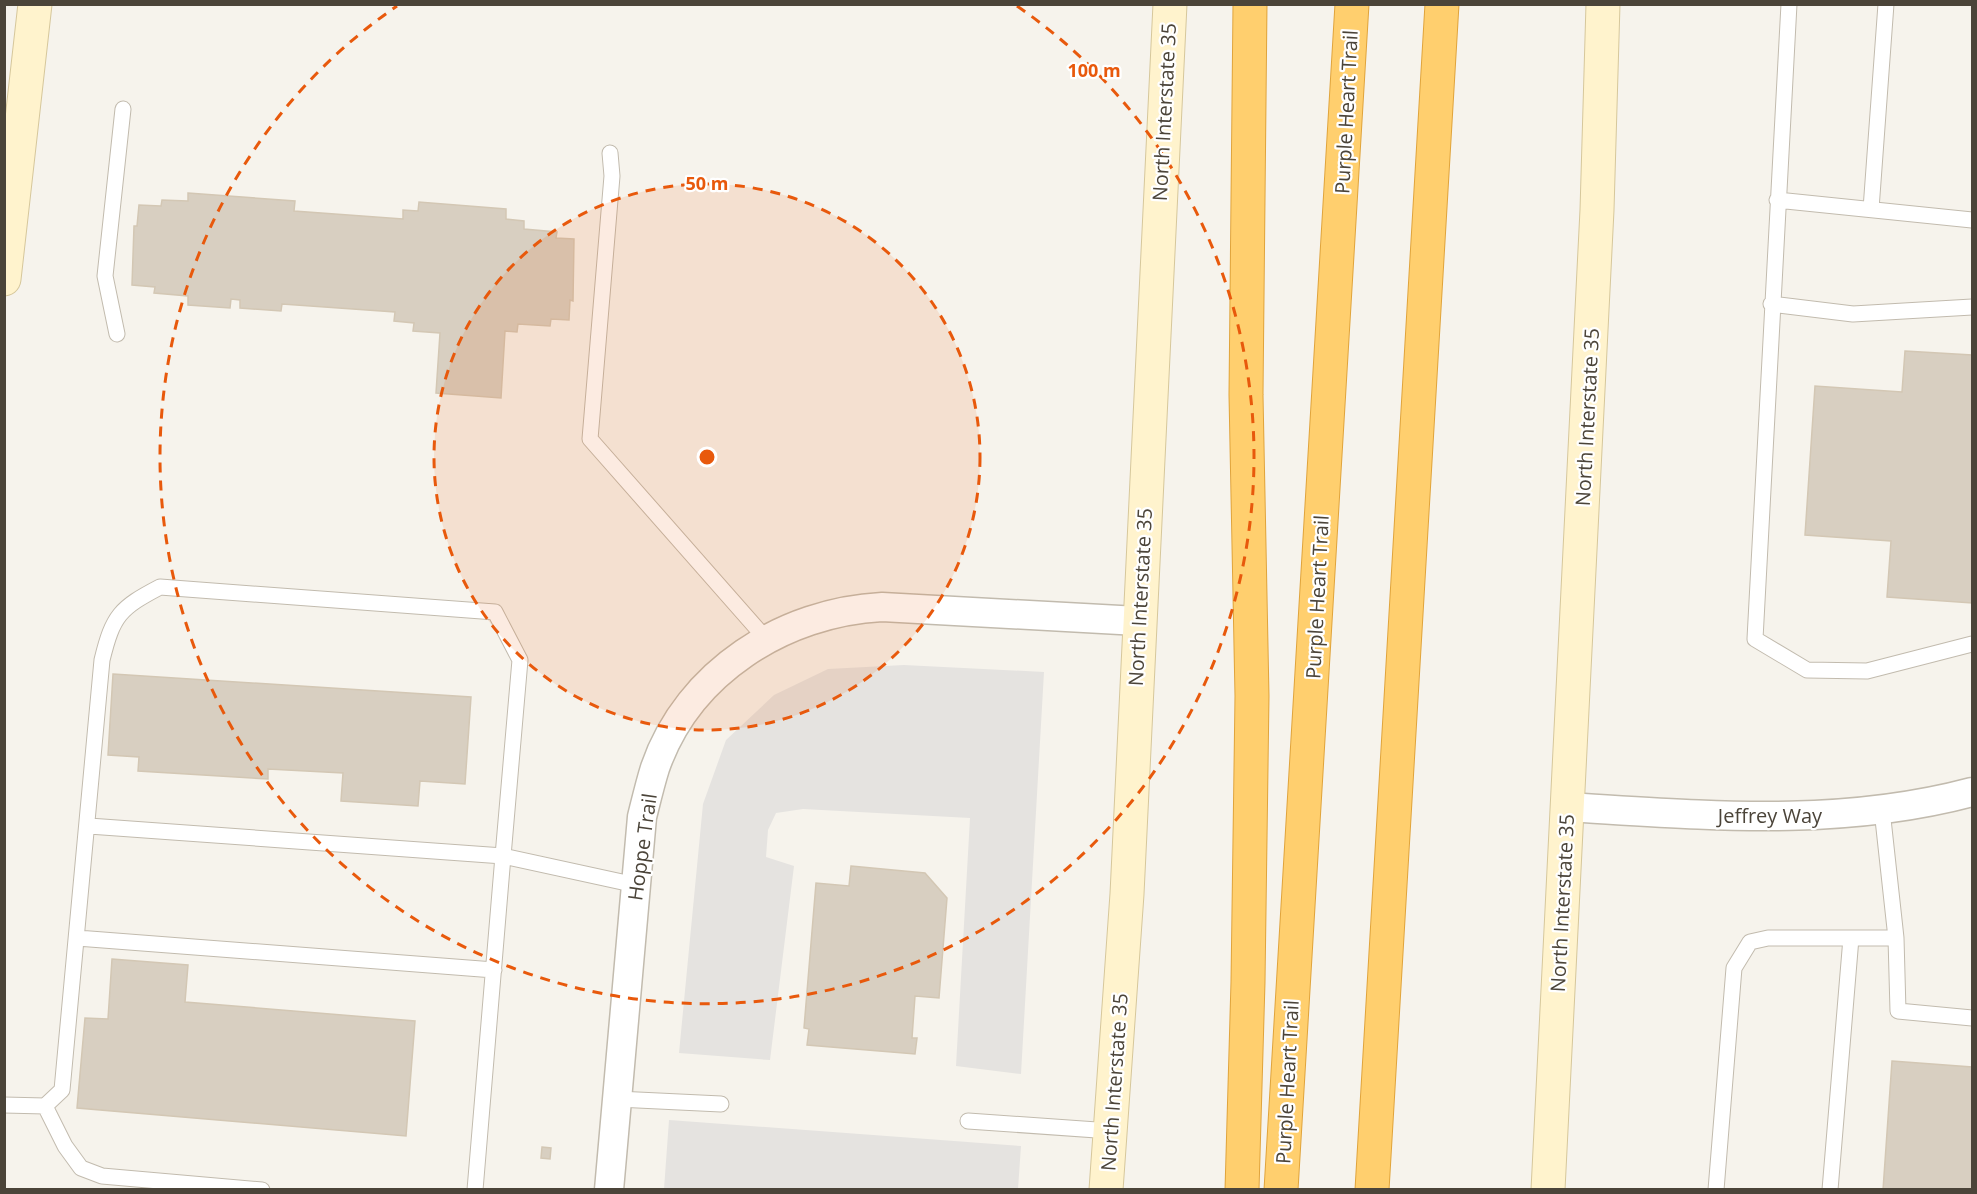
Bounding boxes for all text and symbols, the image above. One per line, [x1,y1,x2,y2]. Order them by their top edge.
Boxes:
street label: North Interstate 35 [1146,22,1182,202]
street label: Purple Heart Trail [1328,29,1364,195]
text: 100 m [1067,58,1121,82]
text: 50 m [686,171,728,195]
street label: North Interstate 35 [1569,327,1605,507]
centre of rings [697,447,717,467]
street label: North Interstate 35 [1122,507,1158,687]
street label: Purple Heart Trail [1299,514,1335,680]
street label: Hoppe Trail [621,792,663,902]
street label: Jeffrey Way [1716,802,1823,829]
street label: North Interstate 35 [1544,813,1580,993]
street label: North Interstate 35 [1094,992,1134,1172]
street label: Purple Heart Trail [1269,999,1305,1165]

